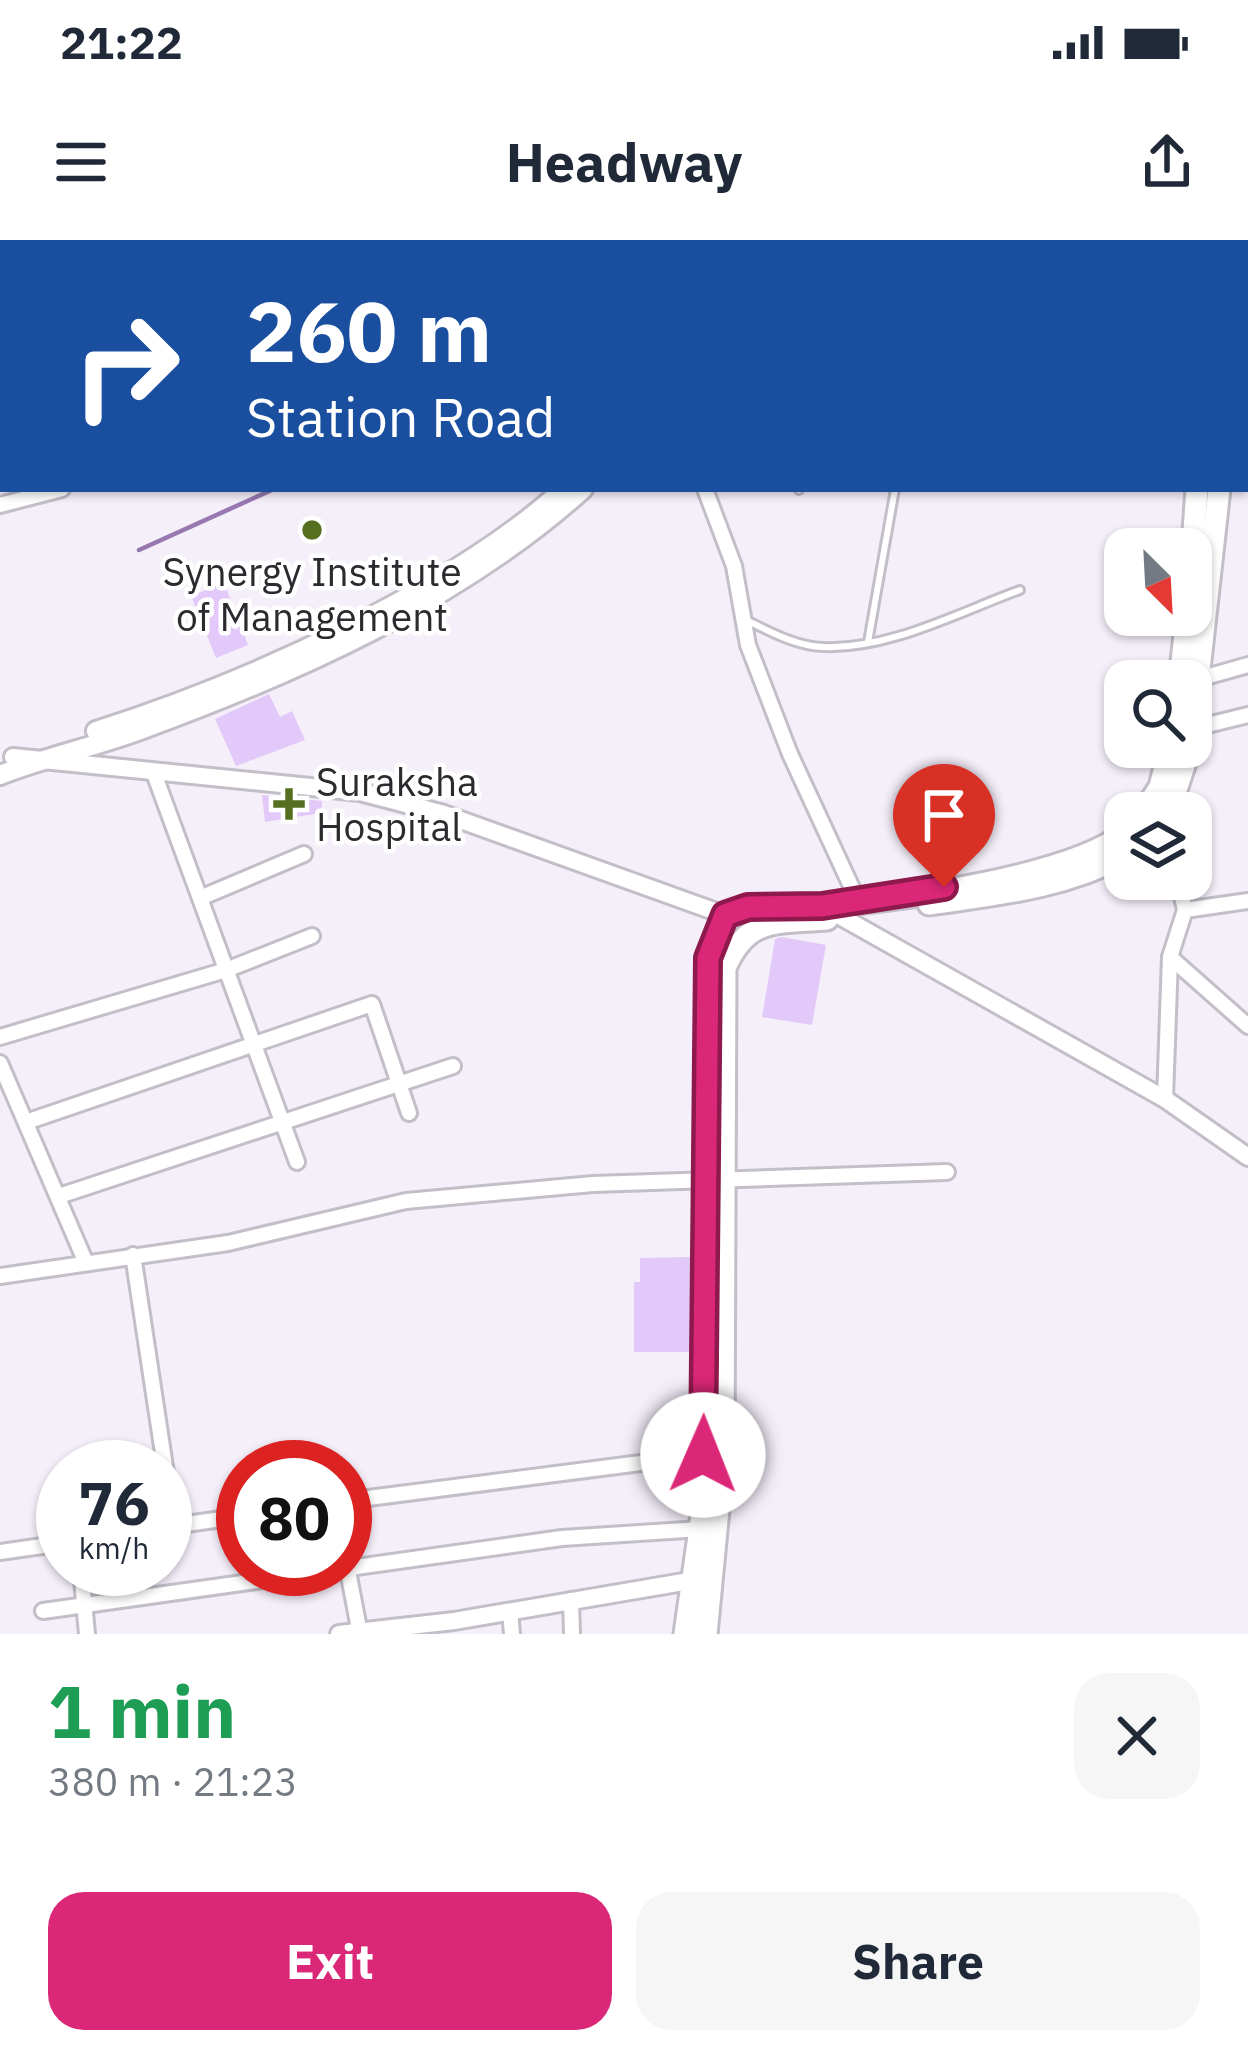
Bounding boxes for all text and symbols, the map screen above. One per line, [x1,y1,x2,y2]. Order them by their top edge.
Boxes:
text: 21:22 [60,13,183,71]
text: Headway [506,127,742,197]
icon: menu [48,129,114,195]
icon: share [1134,129,1200,195]
text: 260 m [246,276,492,385]
icon: right [48,288,204,444]
text: Station Road [246,382,555,452]
marker: Synergy Institute of Management [299,517,325,543]
north arrow [1104,528,1212,636]
map controls [1104,528,1212,900]
place label: Synergy Institute of Management [162,546,462,642]
button: search [1104,660,1212,768]
place label: Suraksha Hospital [316,756,478,852]
pin [893,764,995,887]
icon: arrive [911,782,977,848]
marker: Suraksha Hospital [273,788,305,820]
button: layers [1104,792,1212,900]
position arrow [640,1392,766,1518]
speed limit sign: 80 [216,1440,372,1596]
text: 76 [78,1463,150,1542]
text: km/h [79,1528,149,1567]
text: 1 min [48,1664,236,1758]
button: close [1074,1673,1200,1799]
text: 380 m · 21:23 [48,1756,298,1807]
button: Exit [48,1892,612,2030]
button: Share [636,1892,1200,2030]

